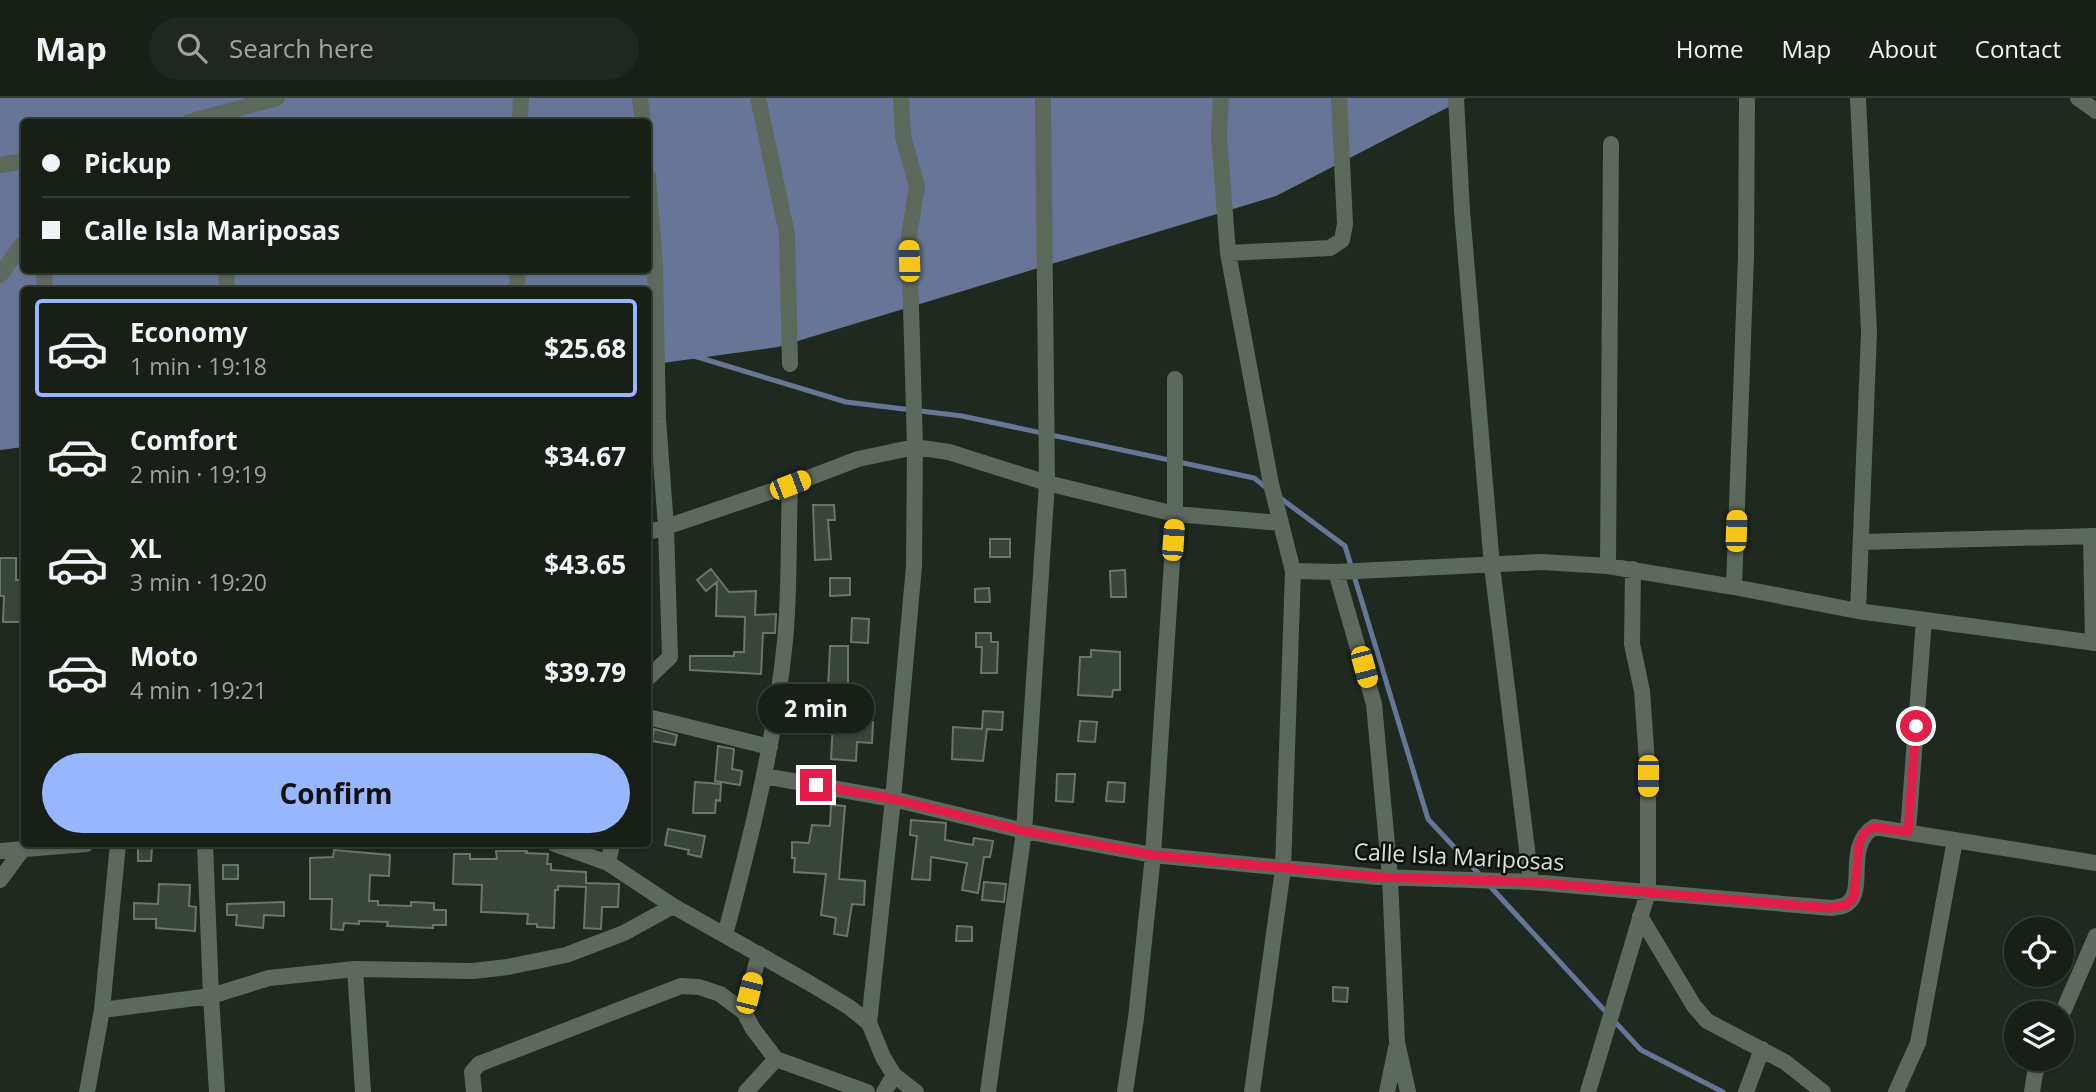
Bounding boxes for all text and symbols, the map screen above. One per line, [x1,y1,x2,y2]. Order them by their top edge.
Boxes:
search box [149,17,639,80]
text: Map [35,26,107,71]
icon: search [173,29,211,67]
text: Search here [229,30,374,66]
text: Home [1676,32,1744,65]
text: Map [1782,32,1831,65]
text: About [1869,32,1937,65]
text: Contact [1975,32,2061,65]
text: Pickup [84,145,171,181]
text: Calle Isla Mariposas [84,212,340,248]
car [898,240,921,282]
text: Economy [130,314,248,350]
icon: car [46,317,109,380]
text: $25.68 [544,330,626,366]
text: 1 min · 19:18 [130,350,267,382]
text: Comfort [130,422,237,458]
icon: car [46,425,109,488]
text: $34.67 [544,438,626,474]
text: 2 min · 19:19 [130,458,267,490]
car [767,468,814,502]
car [1725,510,1748,552]
car [1162,518,1185,562]
text: XL [130,530,162,566]
icon: car [46,533,109,596]
text: $43.65 [544,546,626,582]
text: 3 min · 19:20 [130,566,267,598]
text: Moto [130,638,198,674]
icon: car [46,641,109,704]
car [1349,644,1380,690]
text: $39.79 [544,654,626,690]
text: 4 min · 19:21 [130,674,267,706]
callout: 2 min [758,684,874,732]
text: 2 min [784,692,848,724]
route start [1900,710,1932,742]
button: Confirm [42,753,630,833]
car [1638,755,1659,797]
route end [800,769,832,801]
street label: Calle Isla Mariposas [1353,835,1565,878]
map controls [2004,917,2074,1071]
button: locate [2004,917,2074,987]
car [734,970,765,1016]
button: layers [2004,1001,2074,1071]

